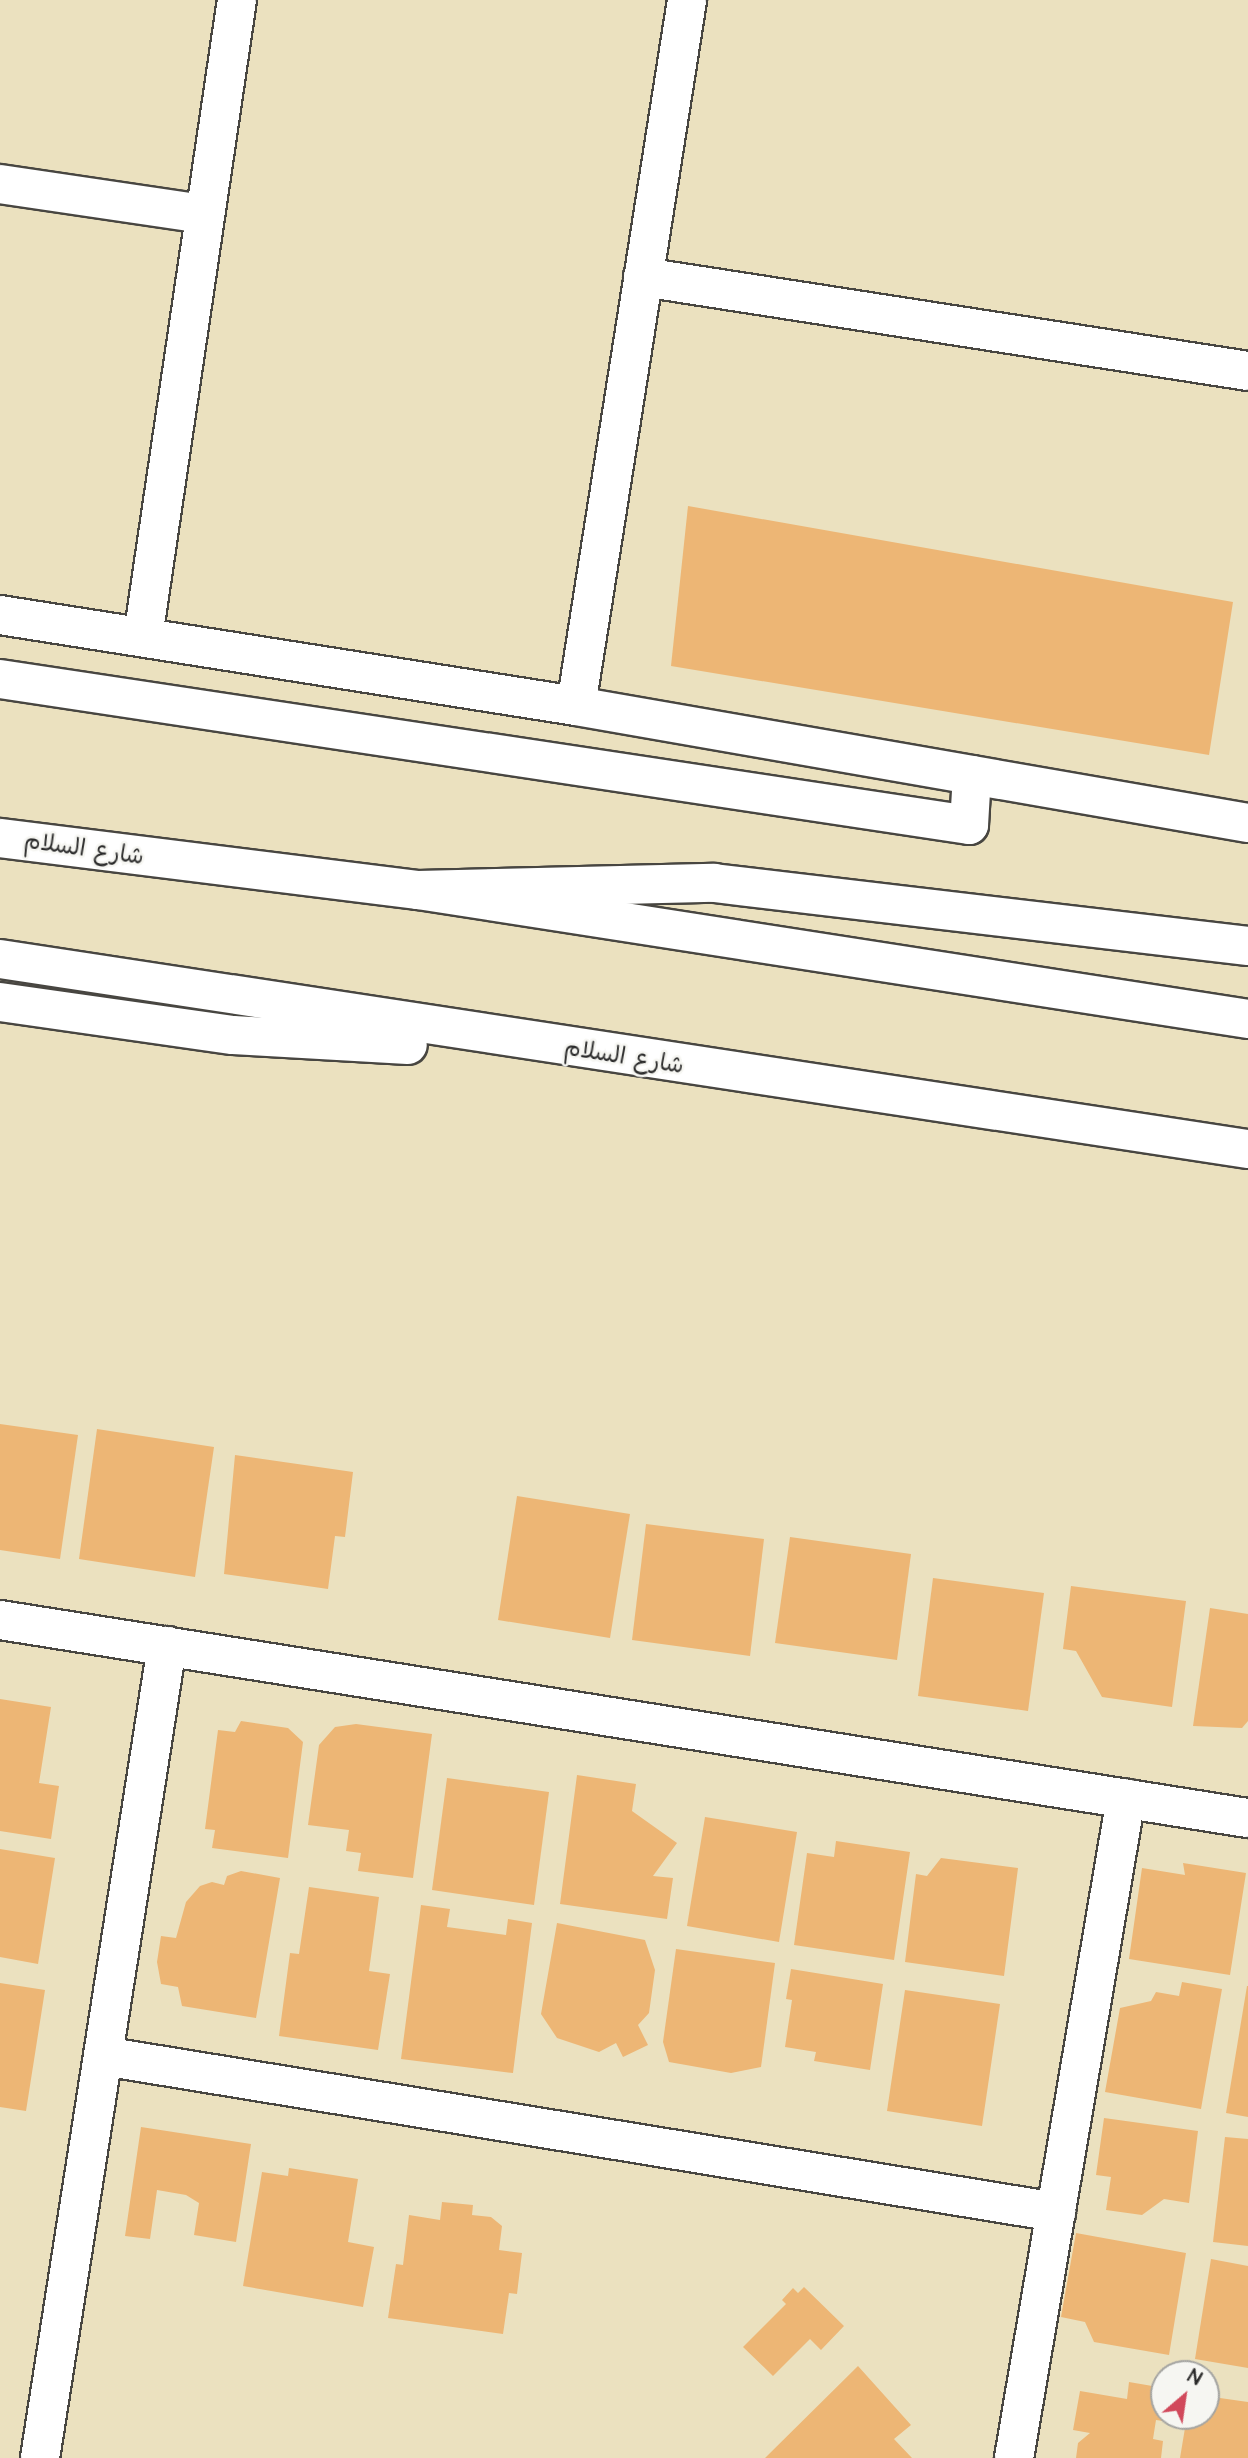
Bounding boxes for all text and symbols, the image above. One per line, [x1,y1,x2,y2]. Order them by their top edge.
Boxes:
street label: شارع السلام [22,827,146,871]
street label: شارع السلام [562,1034,686,1080]
north arrow [1150,2360,1220,2430]
text: N [1183,2363,1206,2393]

